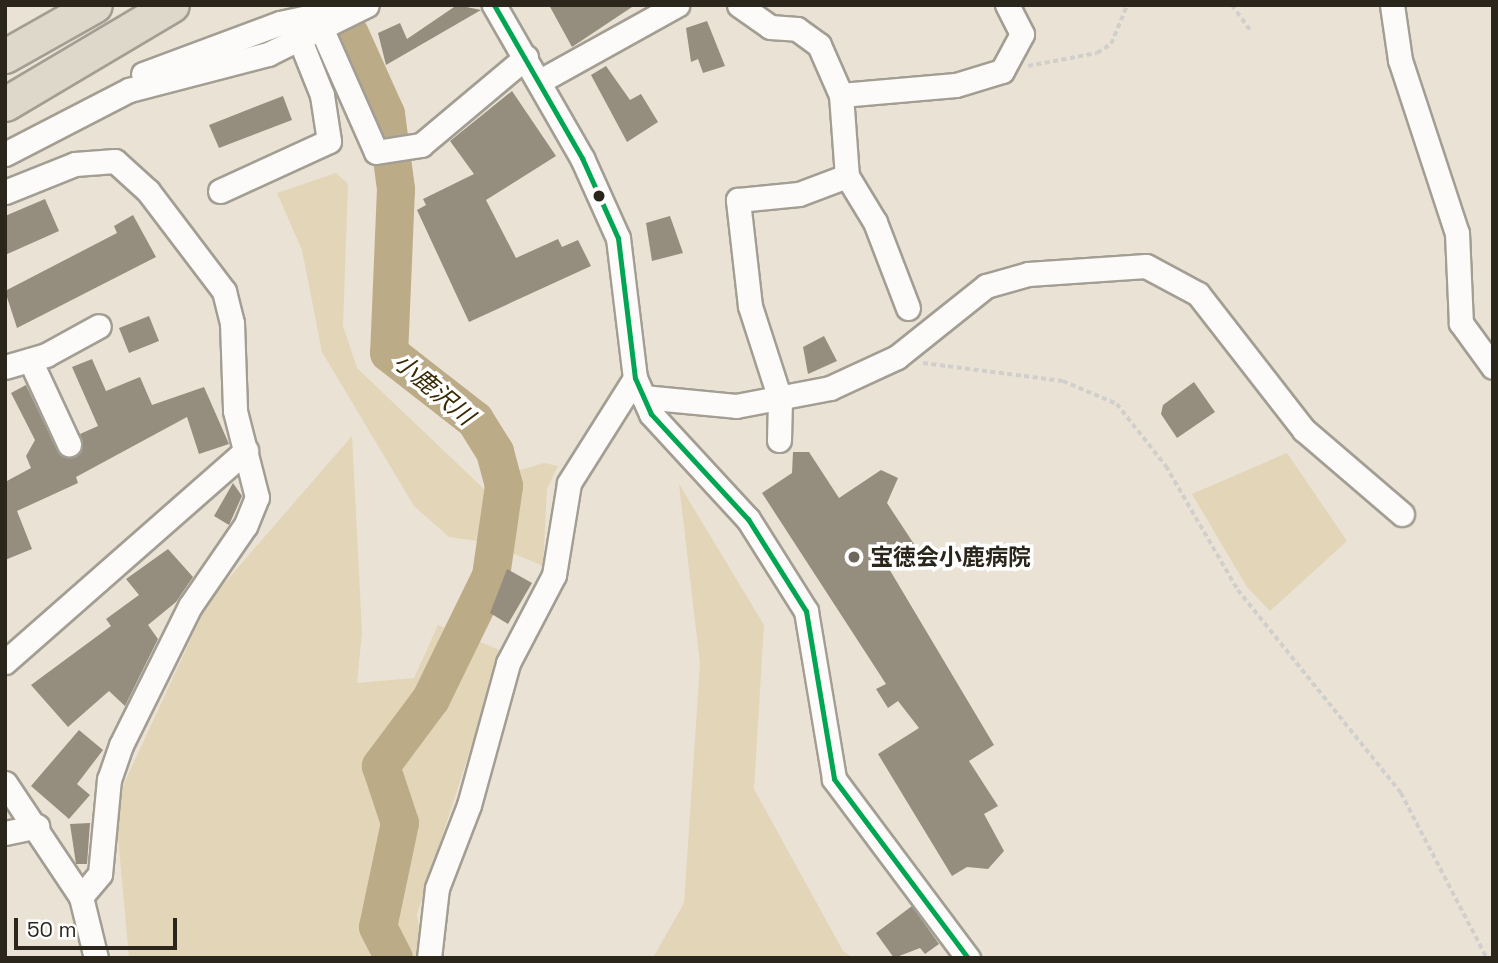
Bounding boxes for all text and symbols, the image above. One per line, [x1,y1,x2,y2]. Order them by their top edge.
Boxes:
unlabelled marker [592,189,606,203]
water label: 小鹿沢川 [388,347,480,431]
place label: 宝徳会小鹿病院 [870,543,1031,571]
marker: 宝徳会小鹿病院 [844,547,864,567]
scale bar [18,904,180,948]
text: 50 m [27,916,77,943]

